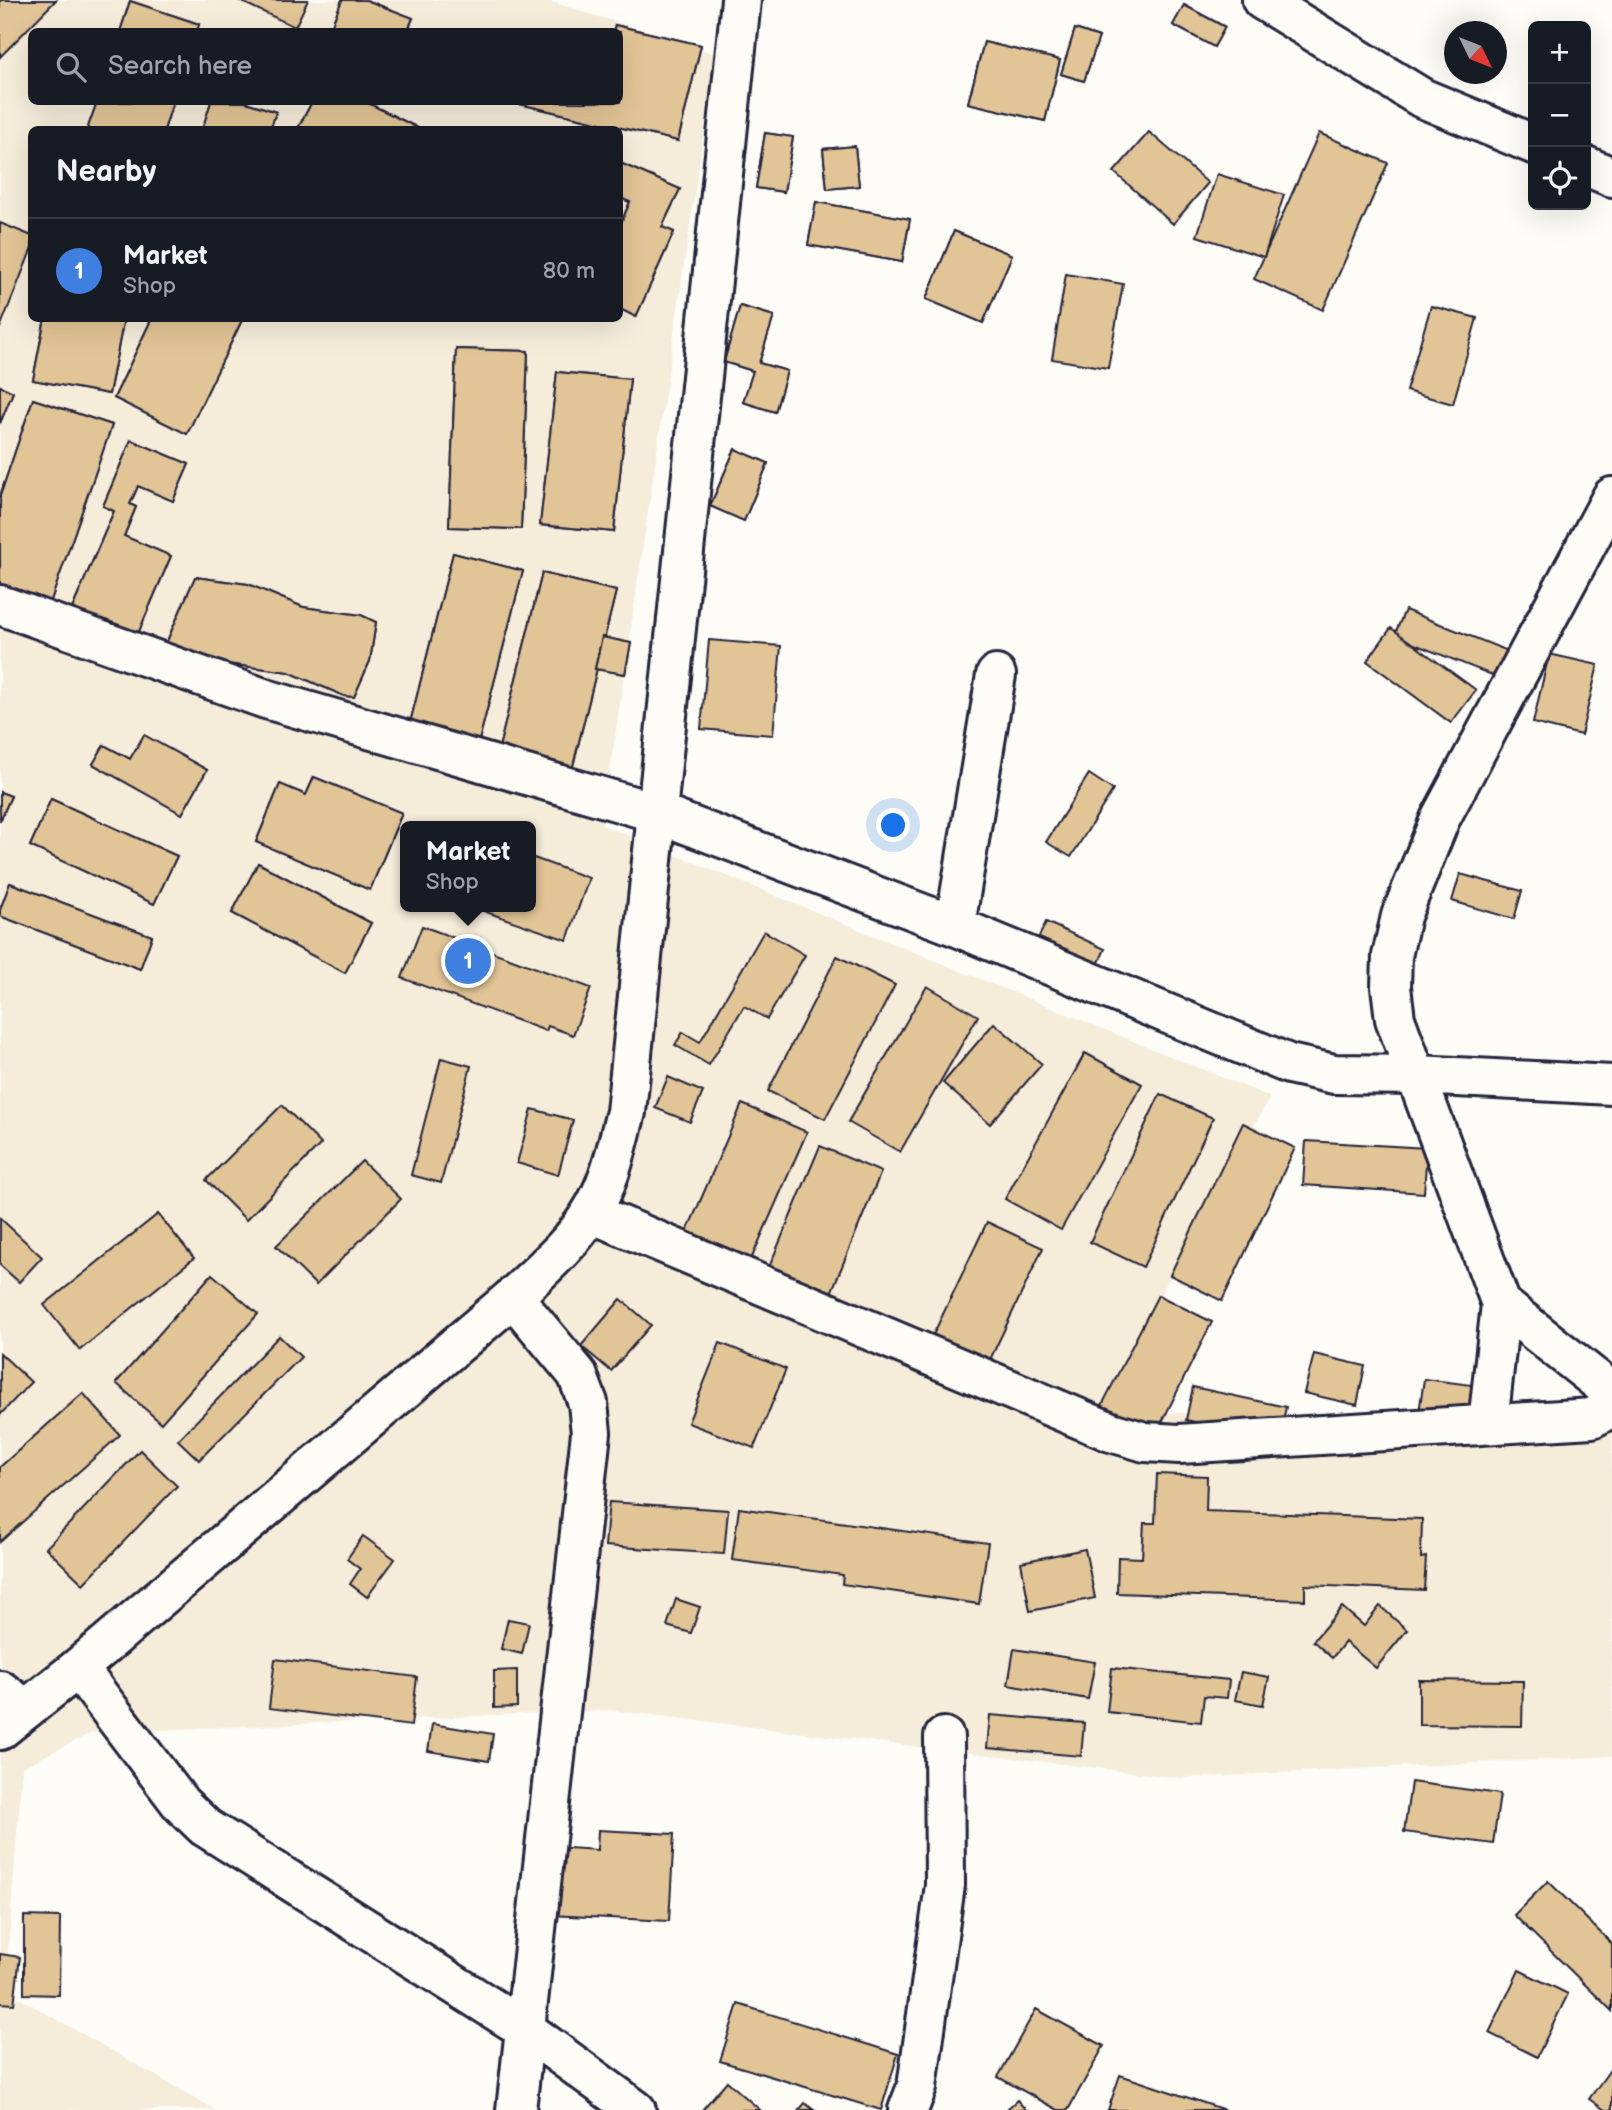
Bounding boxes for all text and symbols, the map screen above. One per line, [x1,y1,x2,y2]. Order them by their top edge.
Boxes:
north arrow [1444,21,1507,84]
map controls [1528,21,1591,210]
button: + [1528,21,1591,84]
search box [28,28,623,105]
icon: search [52,48,90,86]
text: Search here [108,51,252,82]
button: − [1528,84,1591,147]
button: locate [1528,147,1591,210]
text: Nearby [56,154,156,190]
text: Market [123,241,207,272]
text: 1 [74,257,84,285]
text: 80 m [543,257,595,285]
text: Shop [123,272,176,300]
your location [876,808,910,842]
popup [400,821,536,912]
text: Market [426,837,510,868]
text: Shop [426,868,479,896]
pin: 1 [445,935,491,987]

